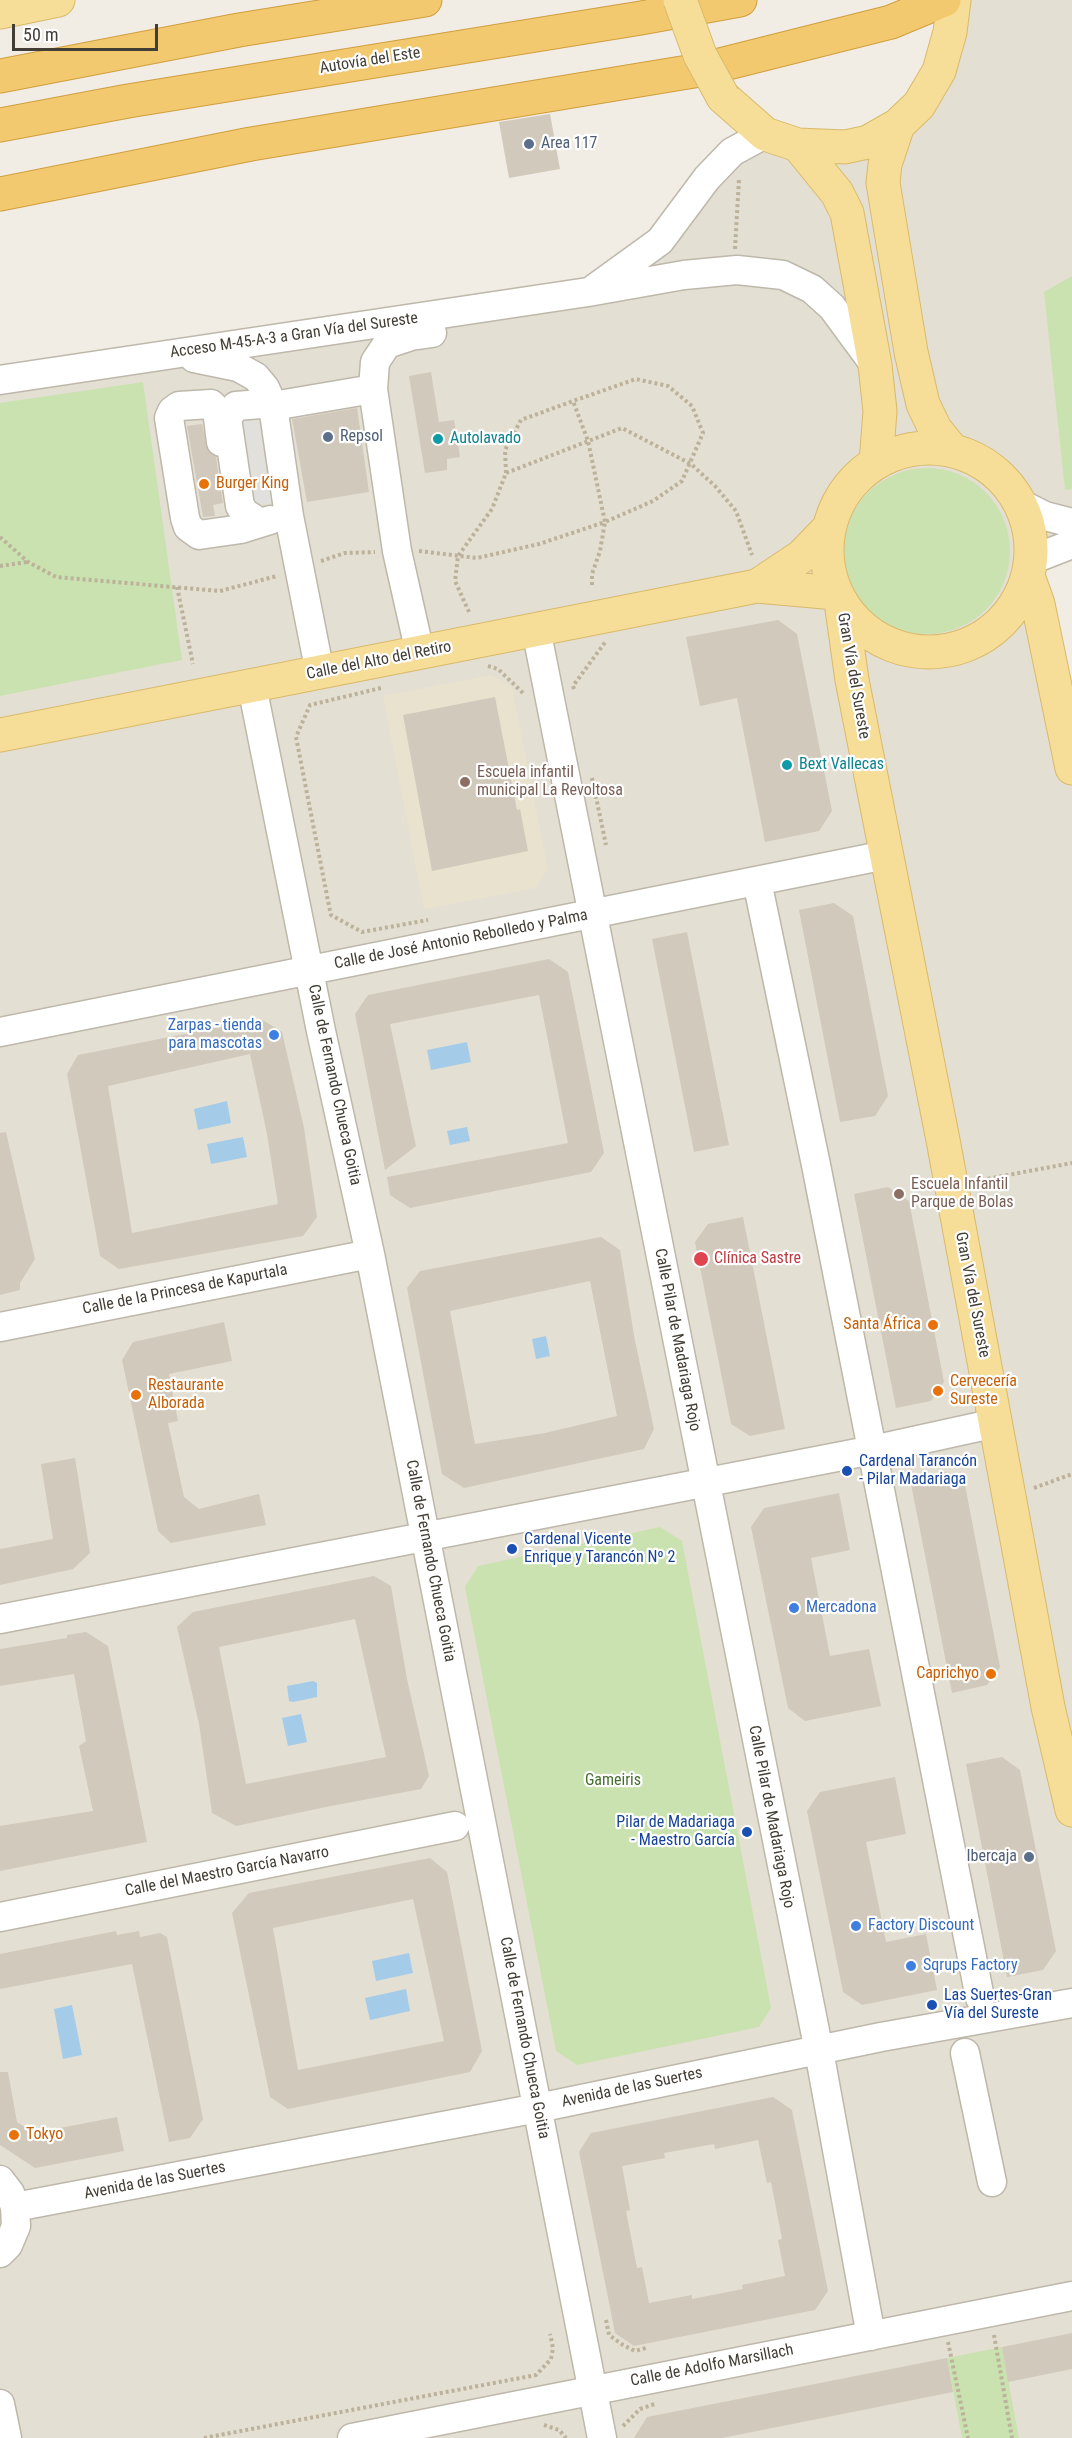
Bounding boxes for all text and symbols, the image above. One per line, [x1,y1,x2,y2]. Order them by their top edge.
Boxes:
scale bar [15,12,160,50]
text: 50 m [23,24,58,45]
street label: Autovía del Este [318,44,422,78]
place label: Area 117 [541,134,597,154]
marker: Area 117 [522,137,536,151]
street label: Acceso M-45-A-3 a Gran Vía del Sureste [169,309,419,363]
place label: Repsol [340,427,383,447]
place label: Autolavado [450,429,521,449]
marker: Repsol [321,430,335,444]
marker: Autolavado [431,432,445,446]
place label: Burger King [216,474,289,494]
marker: Burger King [197,477,211,491]
street label: Gran Vía del Sureste [832,611,874,741]
street label: Calle del Alto del Retiro [305,638,453,684]
place label: Bext Vallecas [799,755,884,775]
marker: Bext Vallecas [780,758,794,772]
place label: Escuela infantil municipal La Revoltosa [477,763,623,801]
marker: Escuela infantil municipal La Revoltosa [458,775,472,789]
street label: Calle de José Antonio Rebolledo y Palma [333,906,589,974]
street label: Calle de Fernando Chueca Goitia [303,983,365,1187]
place label: Zarpas - tienda para mascotas [168,1016,262,1054]
marker: Zarpas - tienda para mascotas [267,1028,281,1042]
place label: Escuela Infantil Parque de Bolas [911,1175,1014,1213]
marker: Escuela Infantil Parque de Bolas [892,1187,906,1201]
street label: Gran Vía del Sureste [950,1230,994,1360]
street label: Calle Pilar de Madariaga Rojo [650,1247,704,1433]
place label: Clínica Sastre [714,1249,801,1269]
marker: Clínica Sastre [692,1250,710,1268]
street label: Calle de la Princesa de Kapurtala [81,1261,289,1319]
place label: Santa África [843,1315,921,1335]
marker: Santa África [926,1318,940,1332]
place label: Cervecería Sureste [950,1372,1017,1410]
place label: Restaurante Alborada [148,1376,224,1414]
marker: Cervecería Sureste [931,1384,945,1398]
marker: Restaurante Alborada [129,1388,143,1402]
place label: Cardenal Tarancón - Pilar Madariaga [859,1452,977,1490]
street label: Calle de Fernando Chueca Goitia [401,1459,459,1663]
marker: Cardenal Tarancón - Pilar Madariaga [840,1464,854,1478]
place label: Cardenal Vicente Enrique y Tarancón Nº 2 [524,1530,675,1568]
marker: Cardenal Vicente Enrique y Tarancón Nº 2 [505,1542,519,1556]
place label: Mercadona [806,1598,877,1618]
marker: Mercadona [787,1601,801,1615]
place label: Caprichyo [916,1664,979,1684]
marker: Caprichyo [984,1667,998,1681]
street label: Calle Pilar de Madariaga Rojo [744,1724,798,1910]
park label: Gameiris [585,1771,641,1791]
place label: Pilar de Madariaga - Maestro García [616,1813,735,1851]
marker: Pilar de Madariaga - Maestro García [740,1825,754,1839]
street label: Calle del Maestro García Navarro [123,1843,331,1901]
place label: Ibercaja [967,1847,1017,1867]
marker: Ibercaja [1022,1850,1036,1864]
place label: Factory Discount [868,1916,974,1936]
marker: Factory Discount [849,1919,863,1933]
street label: Calle de Fernando Chueca Goitia [495,1936,553,2140]
place label: Sqrups Factory [923,1956,1018,1976]
marker: Sqrups Factory [904,1959,918,1973]
place label: Las Suertes-Gran Vía del Sureste [944,1986,1052,2024]
marker: Las Suertes-Gran Vía del Sureste [925,1998,939,2012]
street label: Avenida de las Suertes [560,2064,704,2112]
place label: Tokyo [26,2125,63,2145]
marker: Tokyo [7,2128,21,2142]
street label: Avenida de las Suertes [83,2158,227,2204]
street label: Calle de Adolfo Marsillach [629,2341,795,2391]

